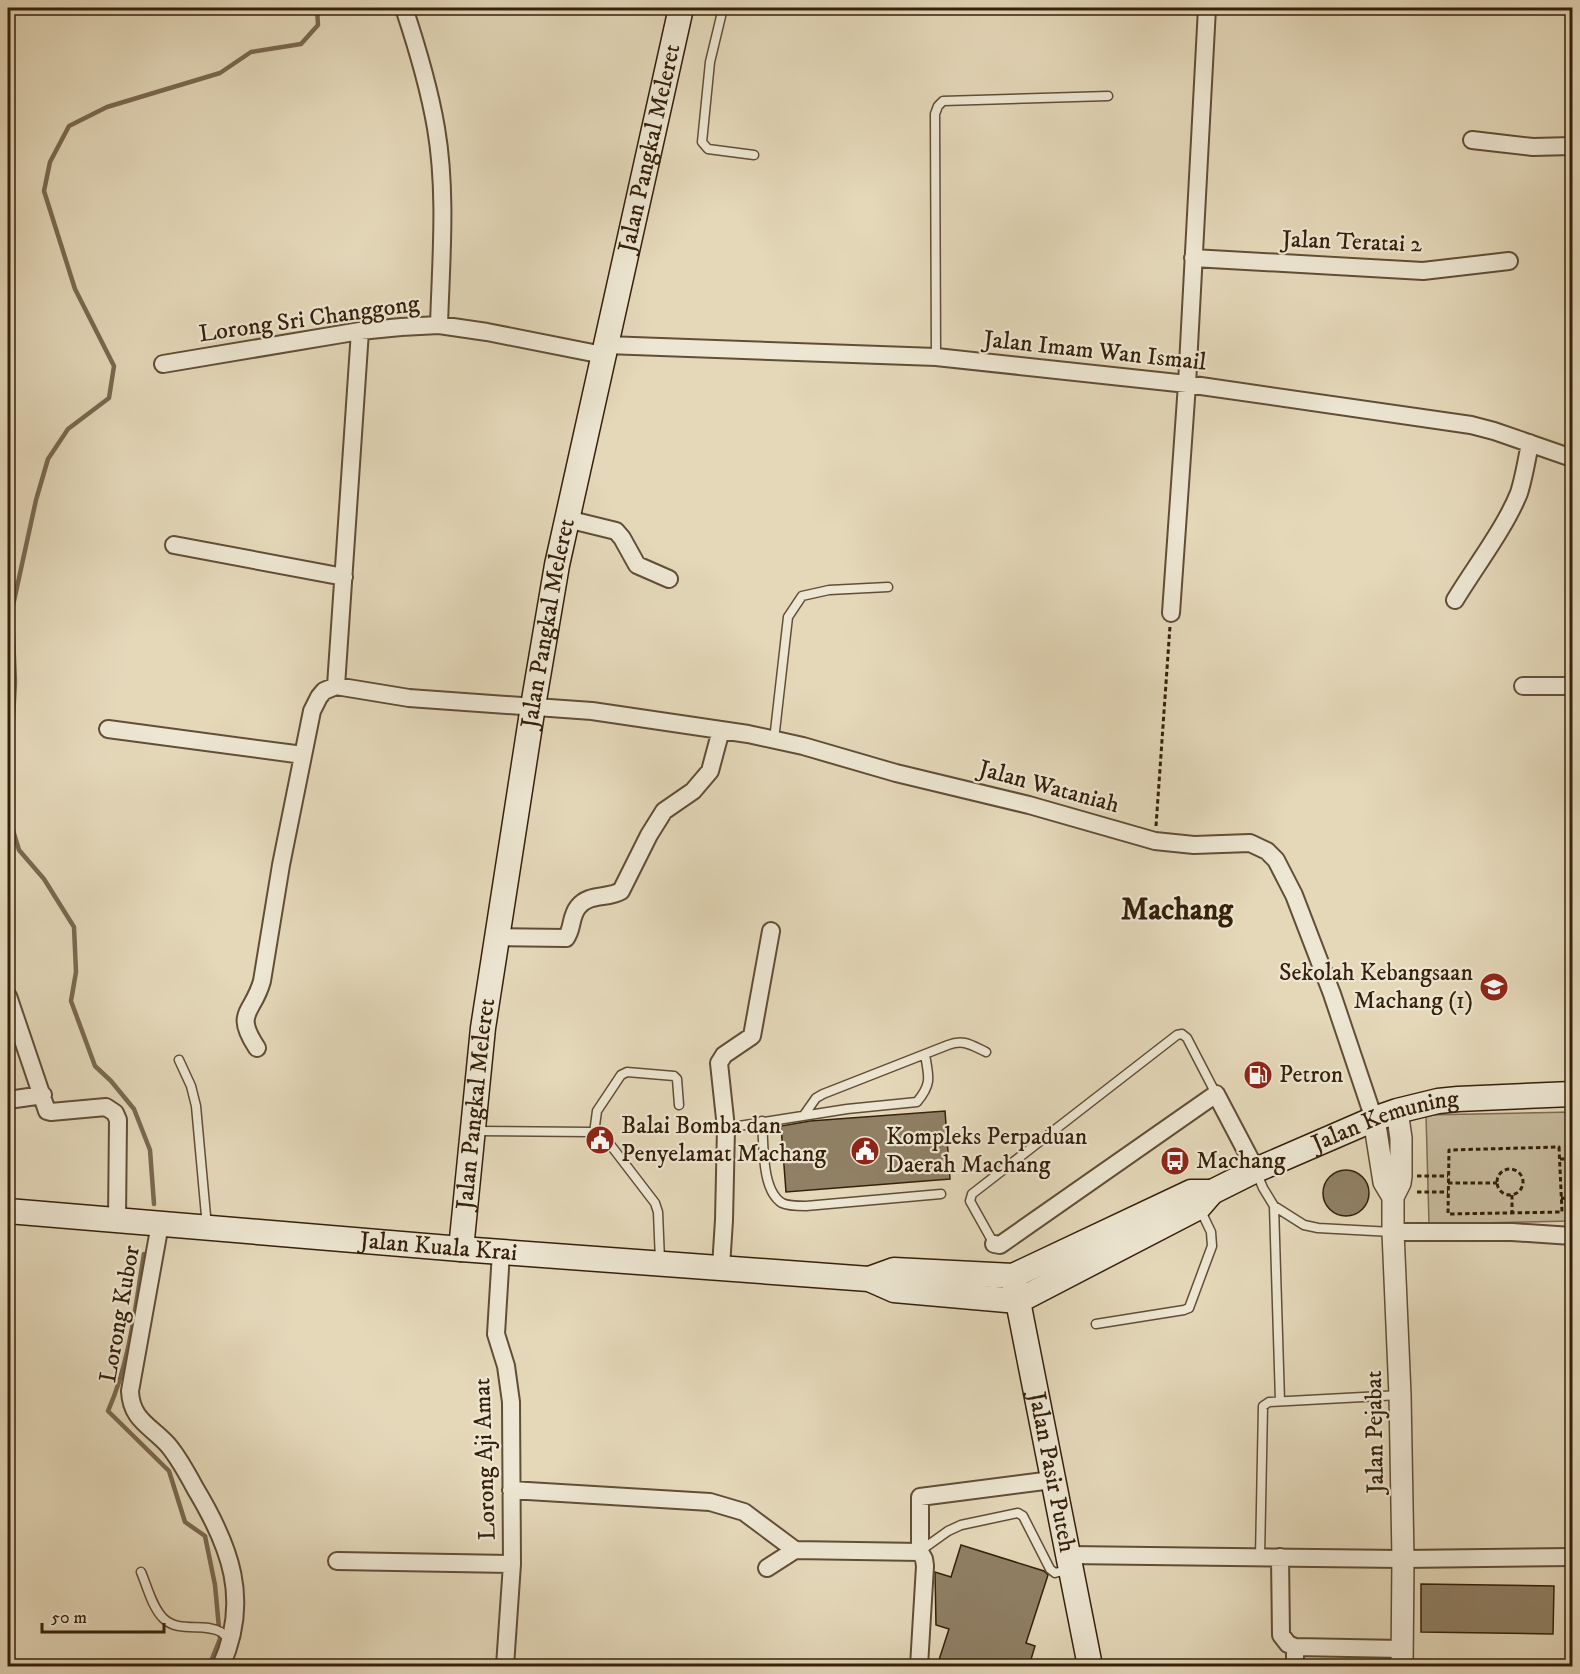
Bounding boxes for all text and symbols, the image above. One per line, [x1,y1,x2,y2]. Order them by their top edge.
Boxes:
street label: Jalan Pangkal Meleret [612,41,688,257]
street label: Jalan Teratai 2 [1279,224,1423,259]
street label: Lorong Sri Changgong [197,289,421,349]
street label: Jalan Imam Wan Ismail [980,324,1209,378]
street label: Jalan Pangkal Meleret [514,515,582,732]
street label: Jalan Wataniah [973,753,1123,820]
district label: Machang [1121,892,1234,929]
place label: Sekolah Kebangsaan Machang (1) [1279,958,1473,1016]
school or university icon: Sekolah Kebangsaan Machang (1) [1478,971,1510,1003]
street label: Jalan Pangkal Meleret [450,996,502,1213]
fuel station icon: Petron [1242,1059,1274,1091]
place label: Petron [1279,1060,1344,1090]
street label: Jalan Kemuning [1305,1084,1460,1160]
place label: Balai Bomba dan Penyelamat Machang [621,1111,827,1169]
place label: Kompleks Perpaduan Daerah Machang [886,1122,1088,1180]
public building icon: Balai Bomba dan Penyelamat Machang [584,1124,616,1156]
public building icon: Kompleks Perpaduan Daerah Machang [849,1135,881,1167]
bus stop icon: Machang [1159,1145,1191,1177]
place label: Machang [1196,1146,1286,1176]
street label: Jalan Kuala Krai [357,1225,518,1268]
street label: Lorong Kubor [93,1243,147,1385]
street label: Jalan Pejabat [1359,1370,1391,1496]
street label: Lorong Aji Amat [467,1377,503,1541]
street label: Jalan Pasir Puteh [1021,1388,1082,1555]
scale bar [42,1596,164,1634]
text: 50 m [51,1607,87,1629]

